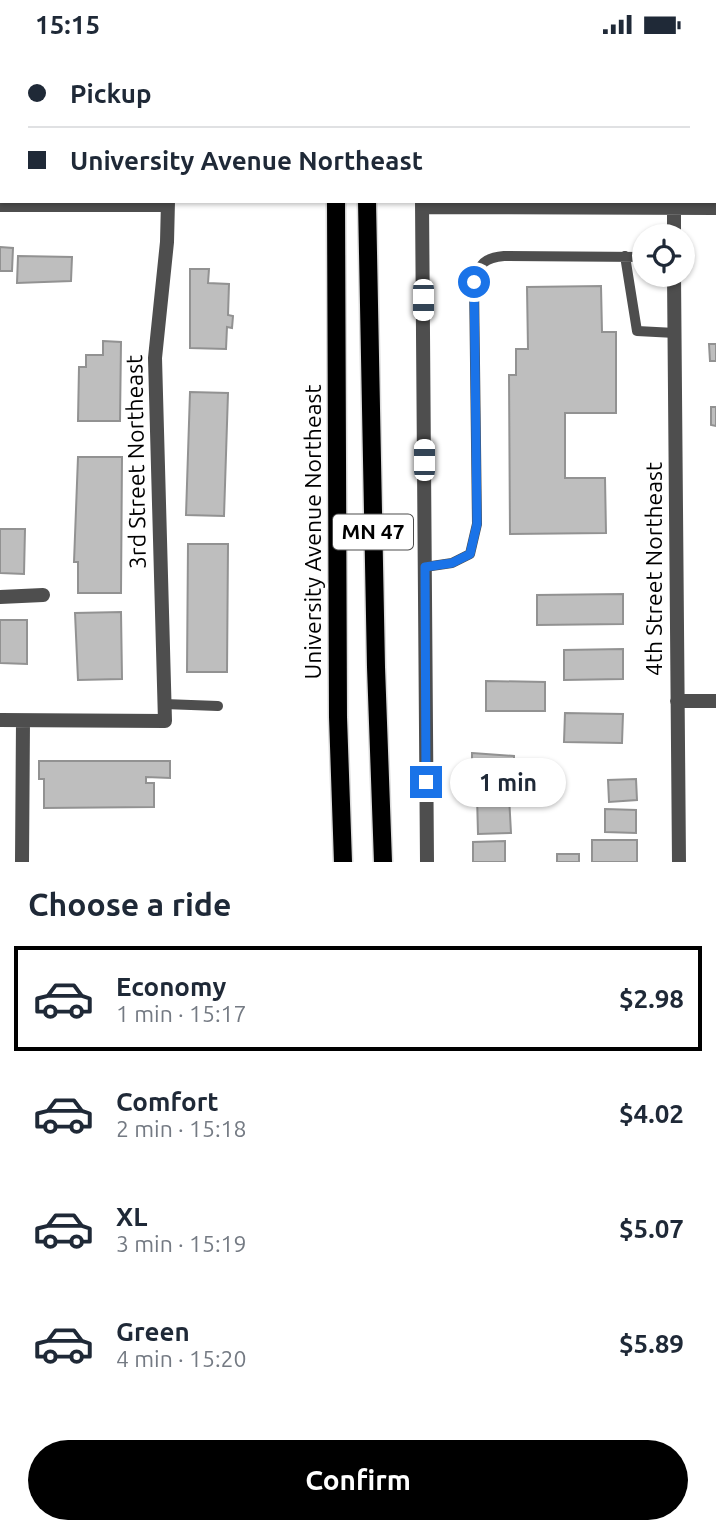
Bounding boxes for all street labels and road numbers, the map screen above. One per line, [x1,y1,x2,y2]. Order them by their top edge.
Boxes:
street label: 3rd Street Northeast [121,355,150,569]
street label: University Avenue Northeast [300,384,325,680]
street label: 4th Street Northeast [641,462,666,676]
road number: MN 47 [333,515,413,549]

